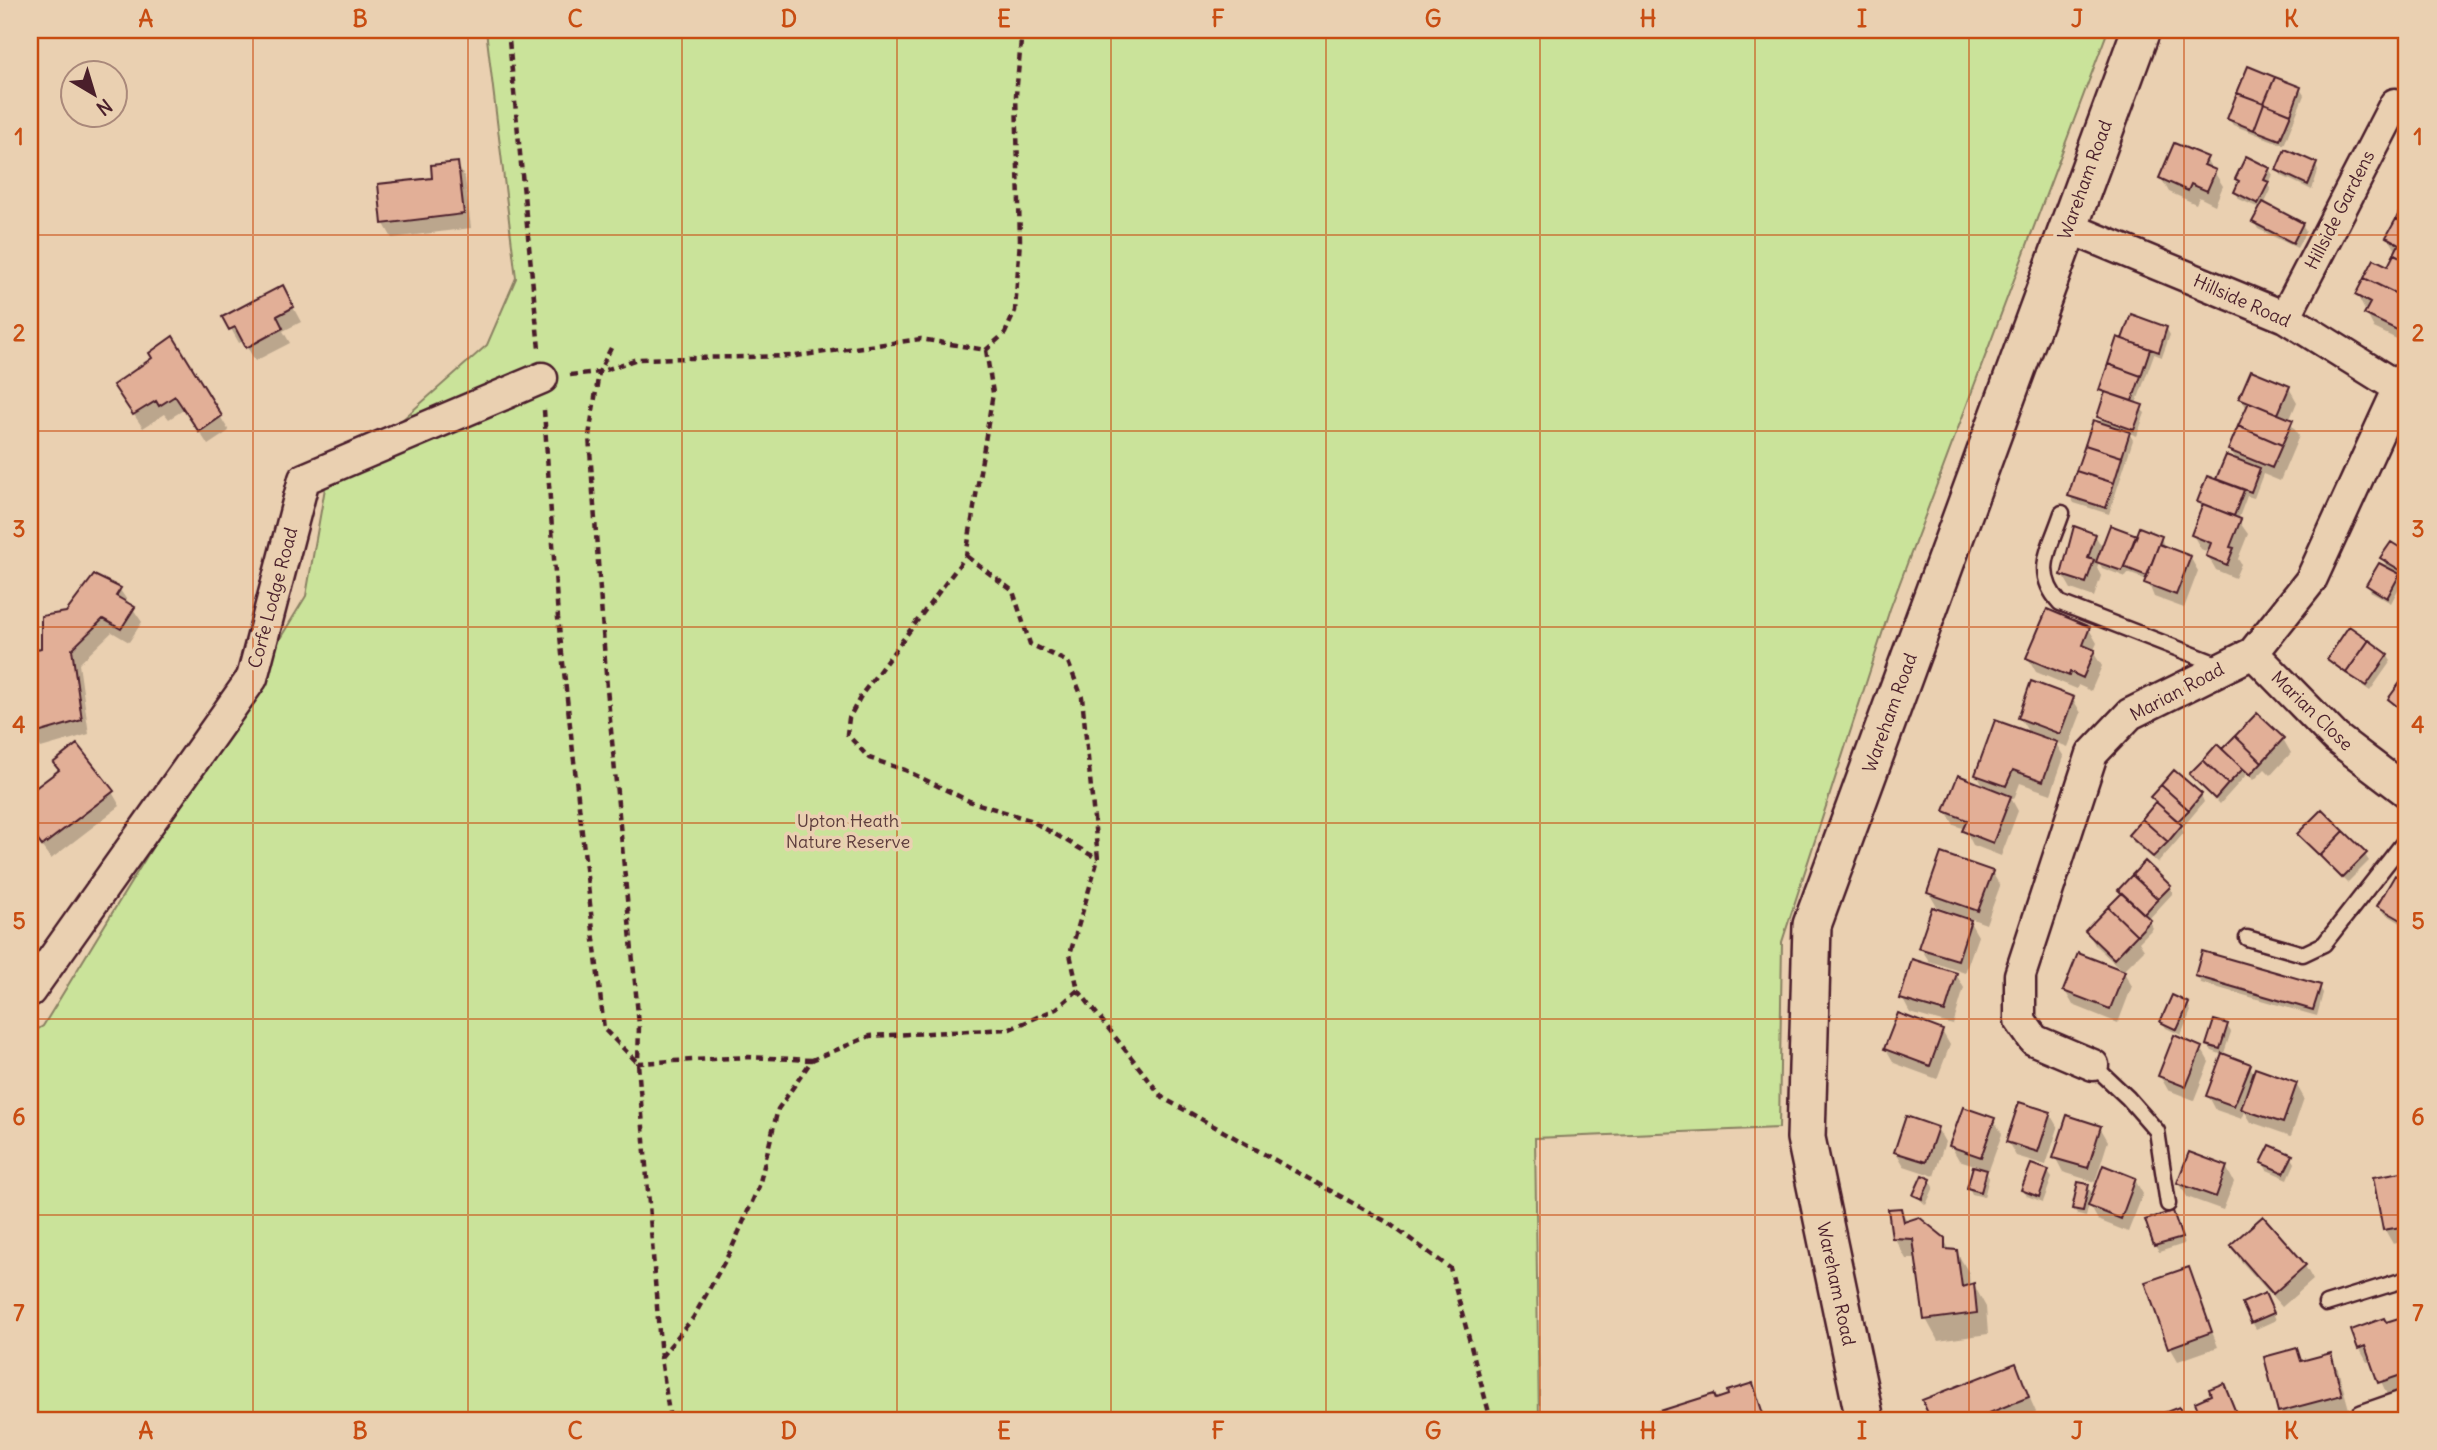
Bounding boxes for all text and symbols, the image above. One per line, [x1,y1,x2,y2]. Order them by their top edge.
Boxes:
text: A [139,4,154,33]
text: B [352,4,368,33]
text: C [567,4,583,33]
text: D [781,4,797,33]
text: E [997,4,1011,33]
text: F [1211,4,1225,33]
text: G [1425,4,1441,33]
text: H [1640,4,1656,33]
text: I [1857,4,1867,33]
text: J [2071,4,2083,33]
text: K [2284,4,2299,33]
north arrow [60,60,130,130]
text: N [92,94,117,121]
street label: Wareham Road [2052,117,2117,243]
text: 1 [14,122,24,151]
text: 1 [2413,122,2423,151]
street label: Hillside Gardens [2300,146,2380,273]
street label: Hillside Road [2190,269,2295,332]
text: 2 [13,318,26,347]
text: 2 [2412,318,2425,347]
text: 3 [12,514,26,543]
text: 3 [2411,514,2425,543]
street label: Corfe Lodge Road [243,524,303,671]
street label: Wareham Road [1857,650,1922,776]
street label: Marian Road [2126,657,2228,726]
street label: Marian Close [2267,666,2358,755]
text: 4 [12,710,26,739]
text: 4 [2411,710,2425,739]
park label: Upton Heath Nature Reserve [786,809,910,853]
text: 5 [12,906,26,935]
text: 5 [2411,906,2425,935]
text: 6 [12,1102,26,1131]
text: 6 [2411,1102,2425,1131]
street label: Wareham Road [1812,1220,1861,1348]
text: 7 [13,1298,25,1327]
text: 7 [2412,1298,2424,1327]
text: A [139,1416,154,1445]
text: B [352,1416,368,1445]
text: C [567,1416,583,1445]
text: D [781,1416,797,1445]
text: E [997,1416,1011,1445]
text: F [1211,1416,1225,1445]
text: G [1425,1416,1441,1445]
text: H [1640,1416,1656,1445]
text: I [1857,1416,1867,1445]
text: J [2071,1416,2083,1445]
text: K [2284,1416,2299,1445]

